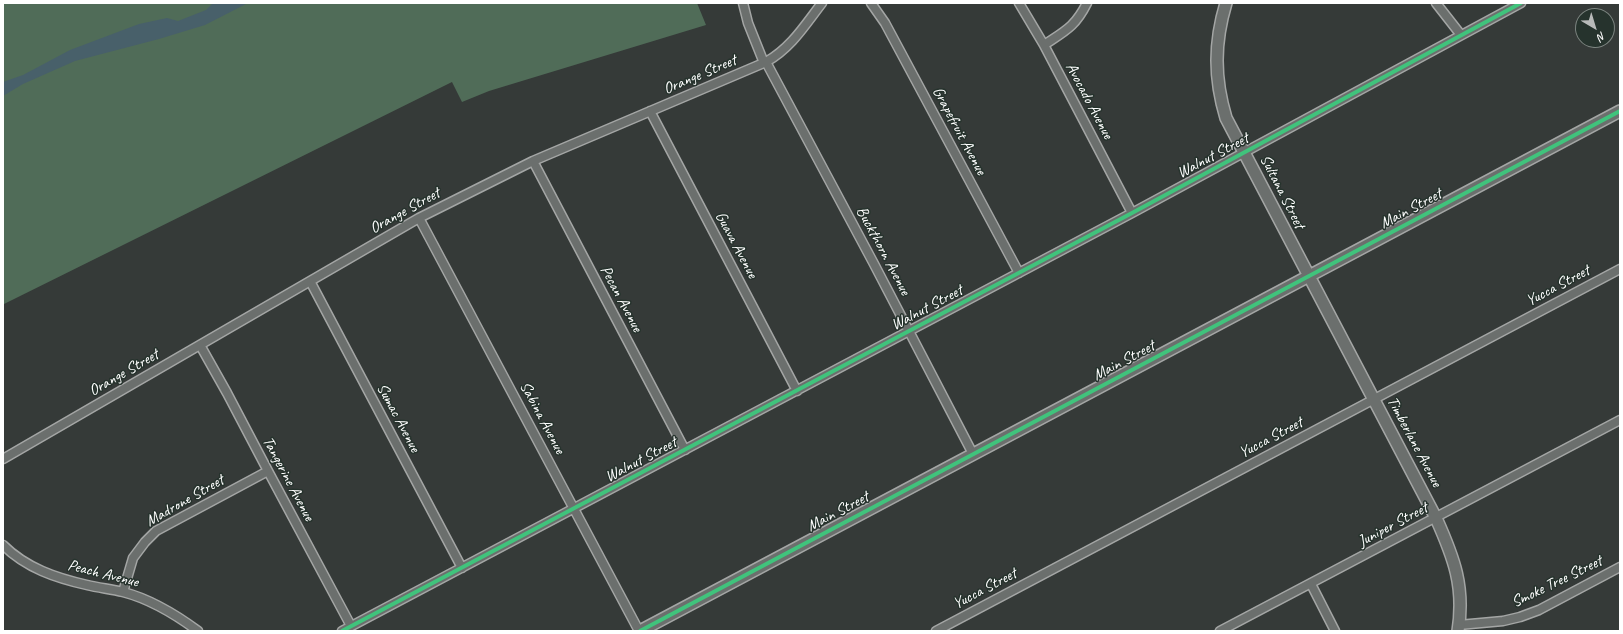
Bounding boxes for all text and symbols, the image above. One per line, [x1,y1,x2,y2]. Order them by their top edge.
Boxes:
north arrow [1575,8,1615,48]
text: N [1595,29,1609,44]
street label: Orange Street [661,51,739,99]
street label: Avocado Avenue [1061,60,1117,142]
street label: Grapefruit Avenue [928,84,990,178]
street label: Walnut Street [1174,129,1252,183]
street label: Sultana Street [1255,152,1309,232]
street label: Orange Street [366,184,444,238]
street label: Main Street [1377,185,1445,233]
street label: Buckthorn Avenue [852,203,914,299]
street label: Guava Avenue [710,208,762,282]
street label: Yucca Street [1523,261,1593,311]
street label: Pecan Avenue [596,263,646,335]
street label: Walnut Street [888,281,966,335]
street label: Main Street [1090,337,1158,385]
street label: Orange Street [86,345,162,401]
street label: Sabina Avenue [515,379,569,457]
street label: Sumac Avenue [372,380,424,456]
street label: Timberlane Avenue [1382,394,1446,490]
street label: Yucca Street [1236,413,1306,463]
street label: Walnut Street [602,433,680,487]
street label: Tangerine Avenue [258,434,318,524]
street label: Madrone Street [142,471,228,531]
street label: Main Street [804,488,872,536]
street label: Juniper Street [1355,499,1431,551]
street label: Smoke Tree Street [1509,552,1605,612]
street label: Peach Avenue [66,556,140,592]
street label: Yucca Street [950,564,1020,614]

